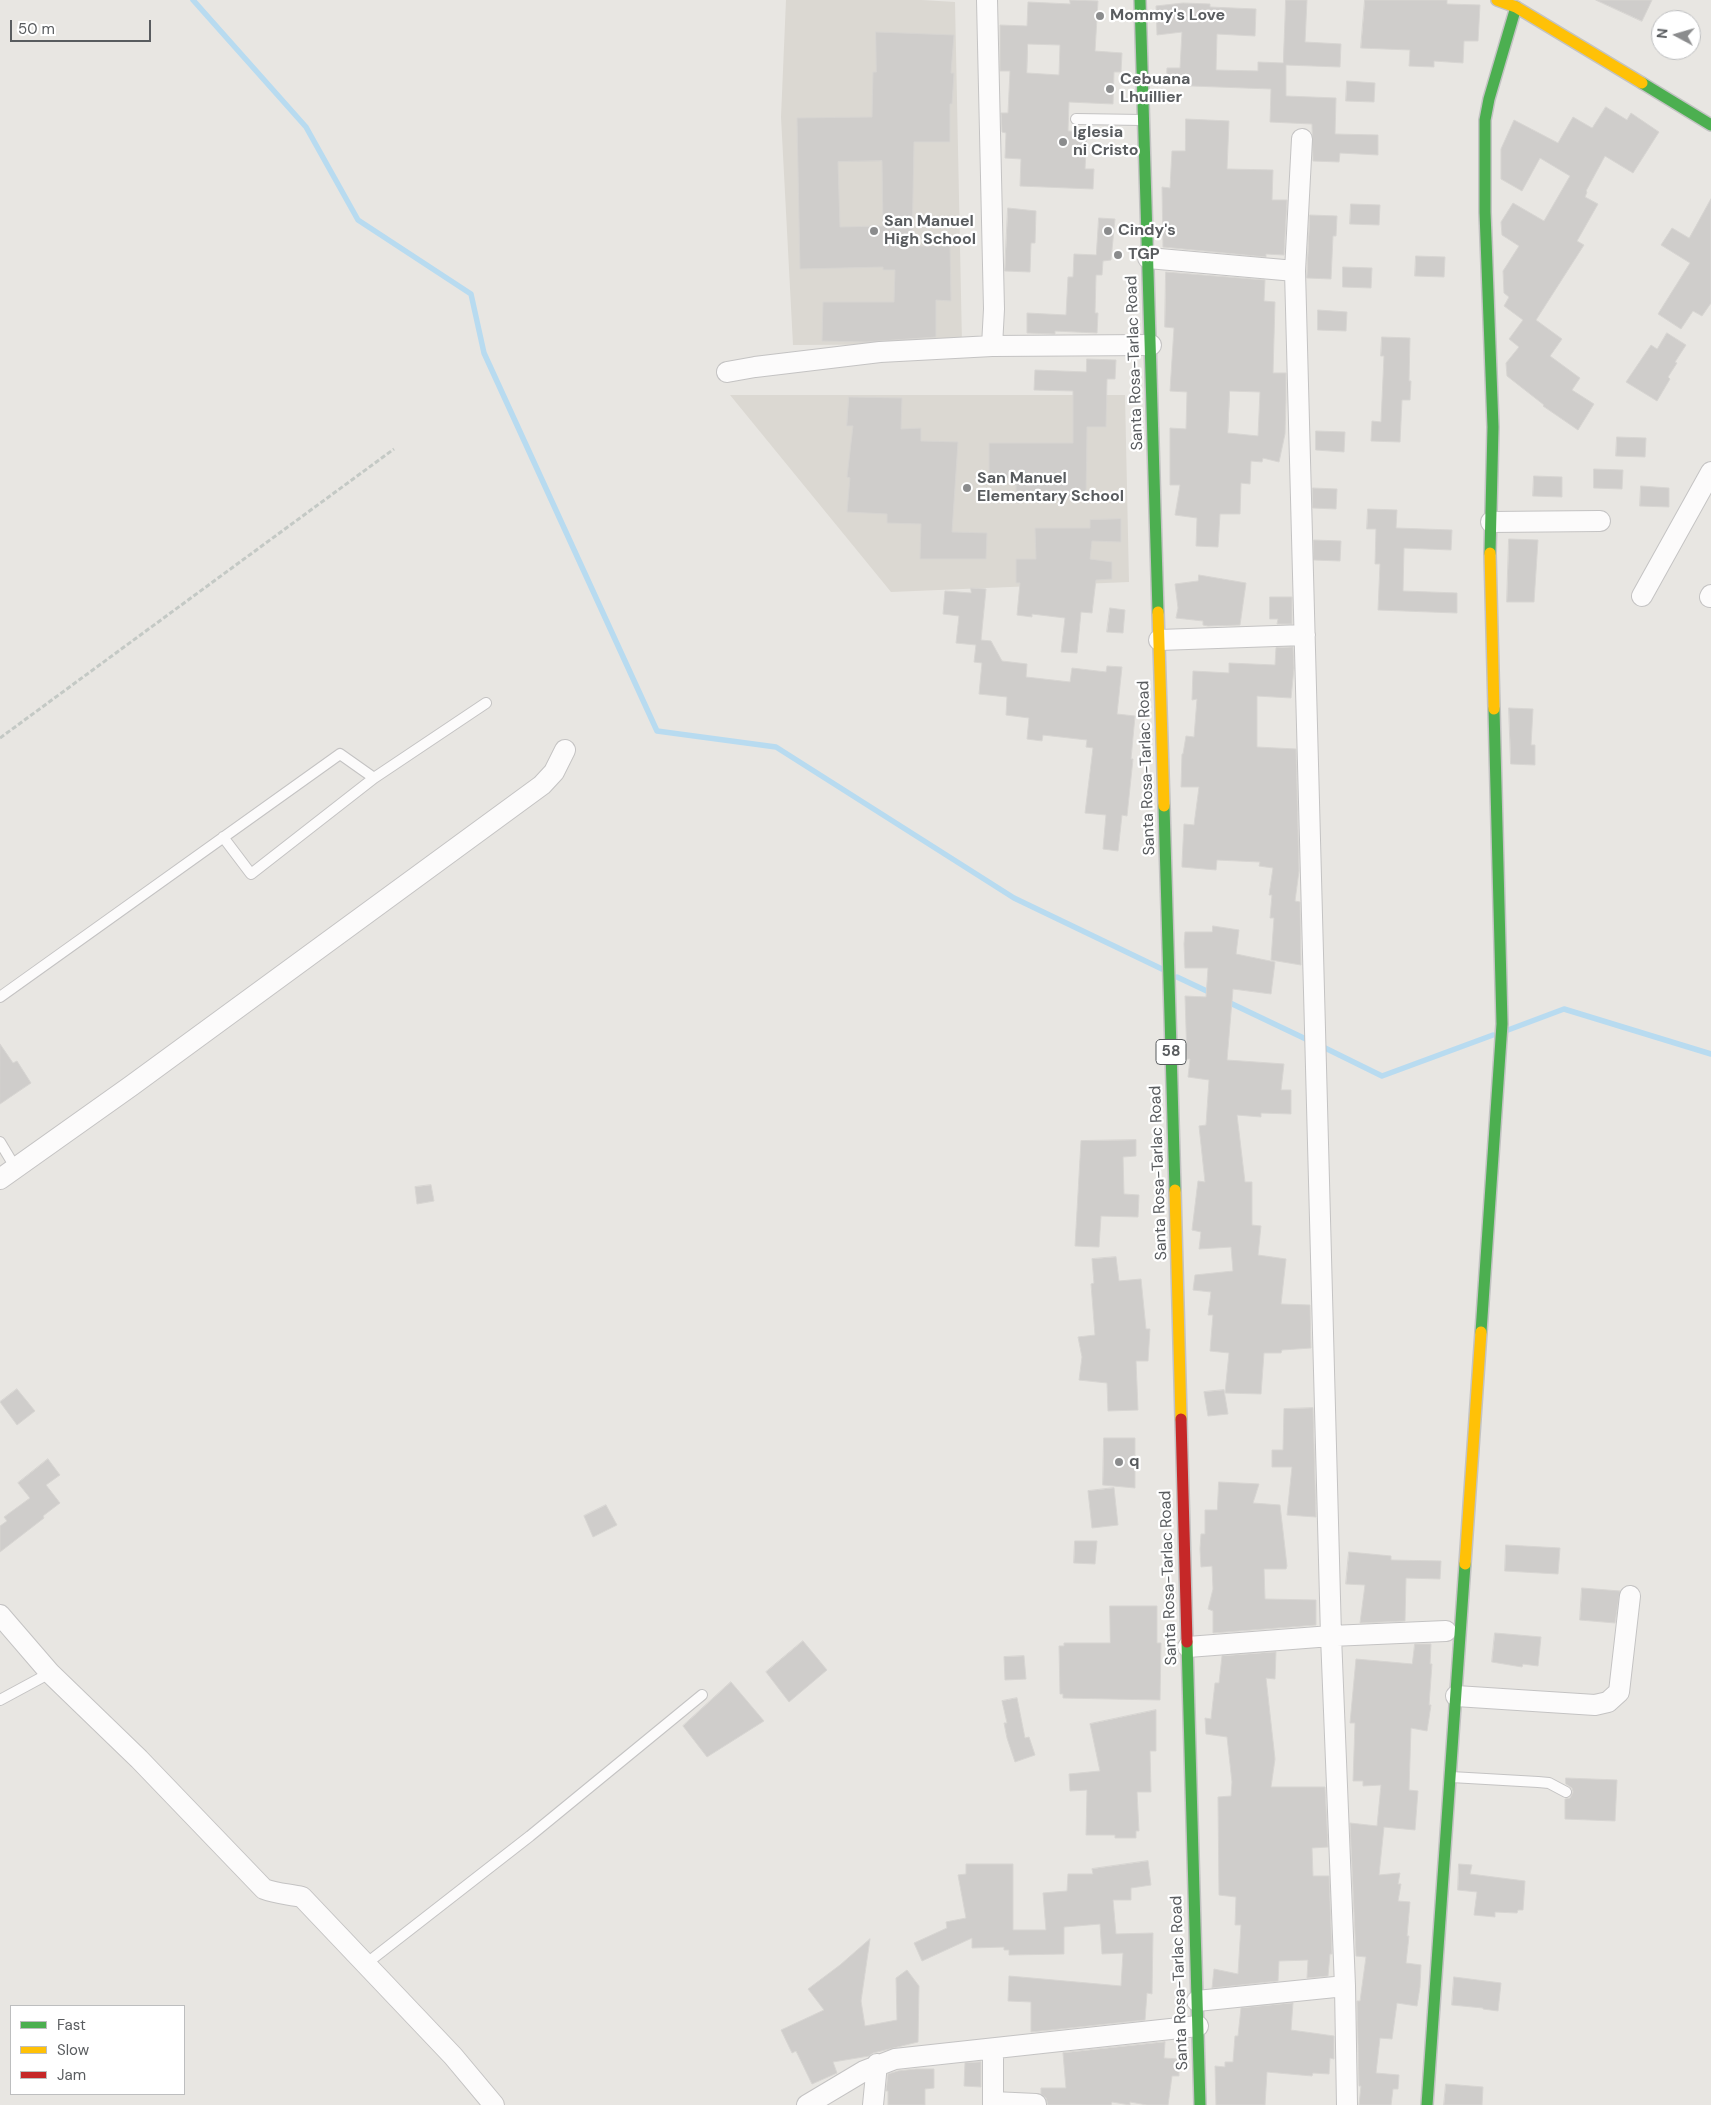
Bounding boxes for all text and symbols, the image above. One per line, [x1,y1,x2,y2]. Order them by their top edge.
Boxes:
place label: Mommy's Love [1110,6,1225,26]
scale bar [12,10,154,42]
marker: Mommy's Love [1094,10,1106,22]
north arrow [1651,10,1701,60]
text: 50 m [18,19,55,39]
text: N [1653,28,1672,40]
place label: Cebuana Lhuillier [1120,70,1190,108]
marker: Cebuana Lhuillier [1104,83,1116,95]
place label: Iglesia ni Cristo [1073,123,1139,161]
marker: Iglesia ni Cristo [1057,136,1069,148]
place label: San Manuel High School [884,212,976,250]
place label: Cindy's [1118,221,1176,241]
marker: San Manuel High School [868,225,880,237]
marker: Cindy's [1102,225,1114,237]
place label: TGP [1128,245,1159,265]
marker: TGP [1112,249,1124,261]
street label: Santa Rosa-Tarlac Road [1122,275,1148,451]
place label: San Manuel Elementary School [977,469,1124,507]
marker: San Manuel Elementary School [961,482,973,494]
street label: Santa Rosa-Tarlac Road [1134,680,1160,856]
road number: 58 [1156,1040,1186,1064]
street label: Santa Rosa-Tarlac Road [1146,1085,1172,1261]
place label: q [1129,1452,1139,1472]
marker: q [1113,1456,1125,1468]
street label: Santa Rosa-Tarlac Road [1156,1490,1182,1666]
street label: Santa Rosa-Tarlac Road [1167,1895,1193,2071]
legend [10,2005,185,2095]
text: Fast [57,2015,86,2035]
text: Slow [57,2040,89,2060]
text: Jam [57,2065,86,2085]

